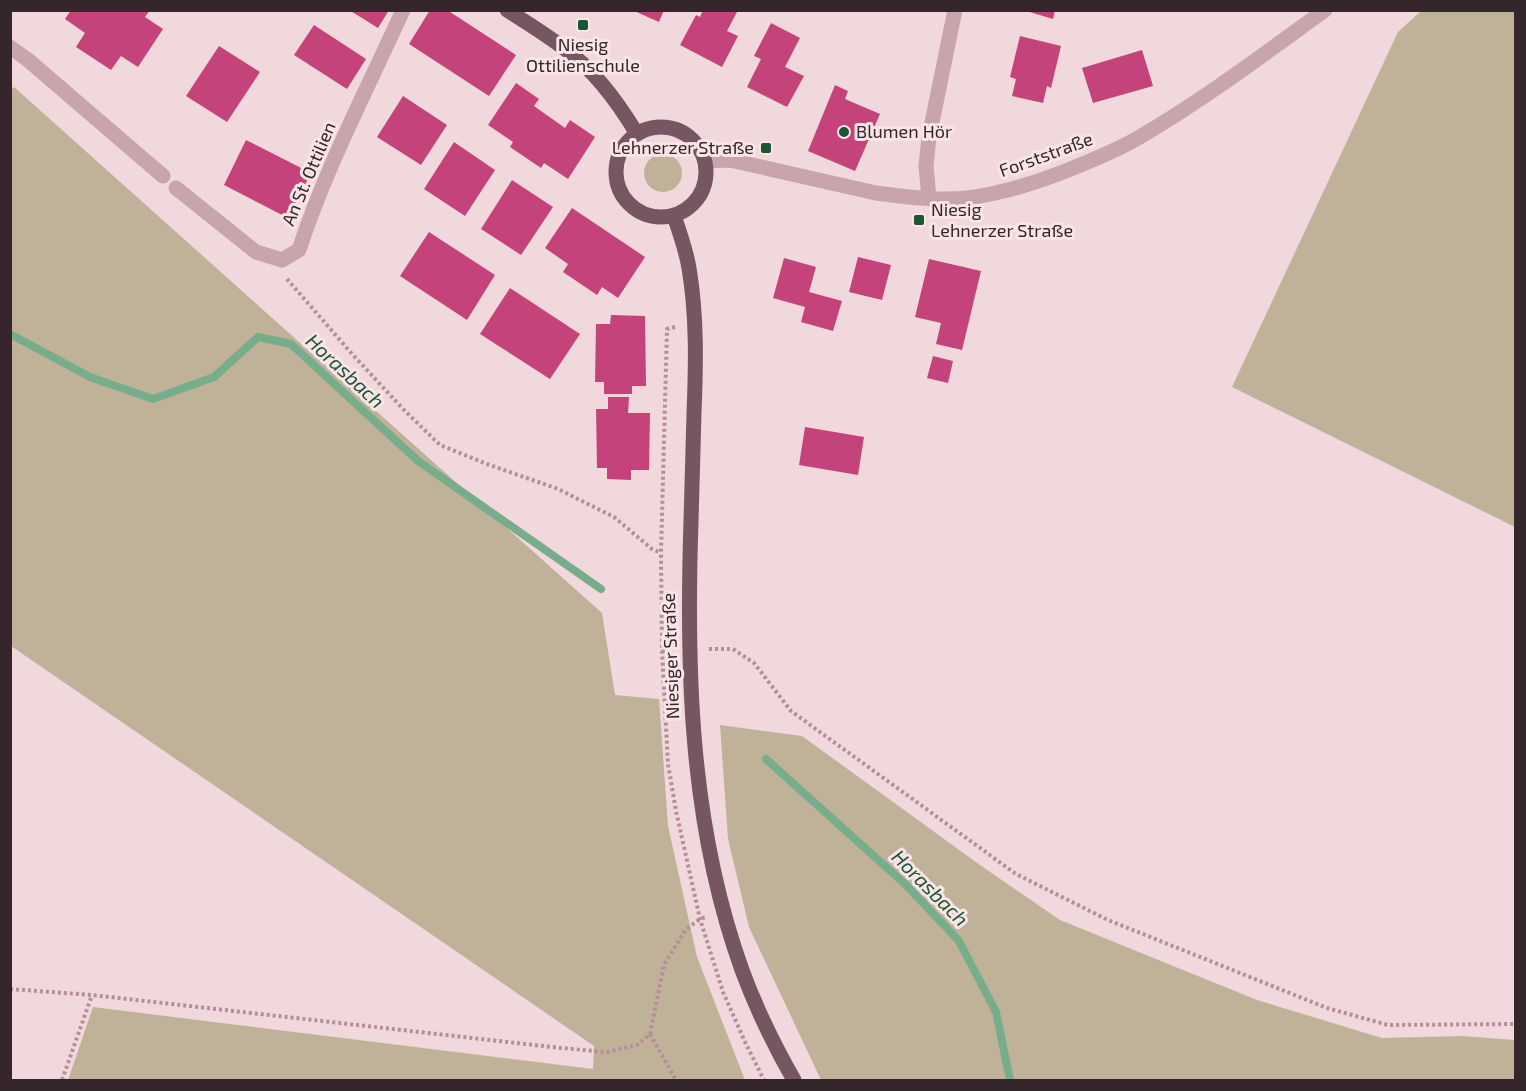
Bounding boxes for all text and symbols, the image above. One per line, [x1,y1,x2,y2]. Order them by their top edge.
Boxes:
marker: Niesig Ottilienschule [576,18,590,32]
place label: Niesig Ottilienschule [526,33,640,76]
street label: An St. Ottilien [276,118,340,229]
place label: Blumen Hör [856,120,952,142]
marker: Blumen Hör [837,125,851,139]
street label: Forststraße [996,127,1095,181]
place label: Lehnerzer Straße [612,136,754,158]
marker: Lehnerzer Straße [759,141,773,155]
place label: Niesig Lehnerzer Straße [931,198,1073,241]
marker: Niesig Lehnerzer Straße [912,213,926,227]
water label: Horasbach [302,328,390,413]
street label: Niesiger Straße [657,592,683,720]
water label: Horasbach [888,844,974,930]

